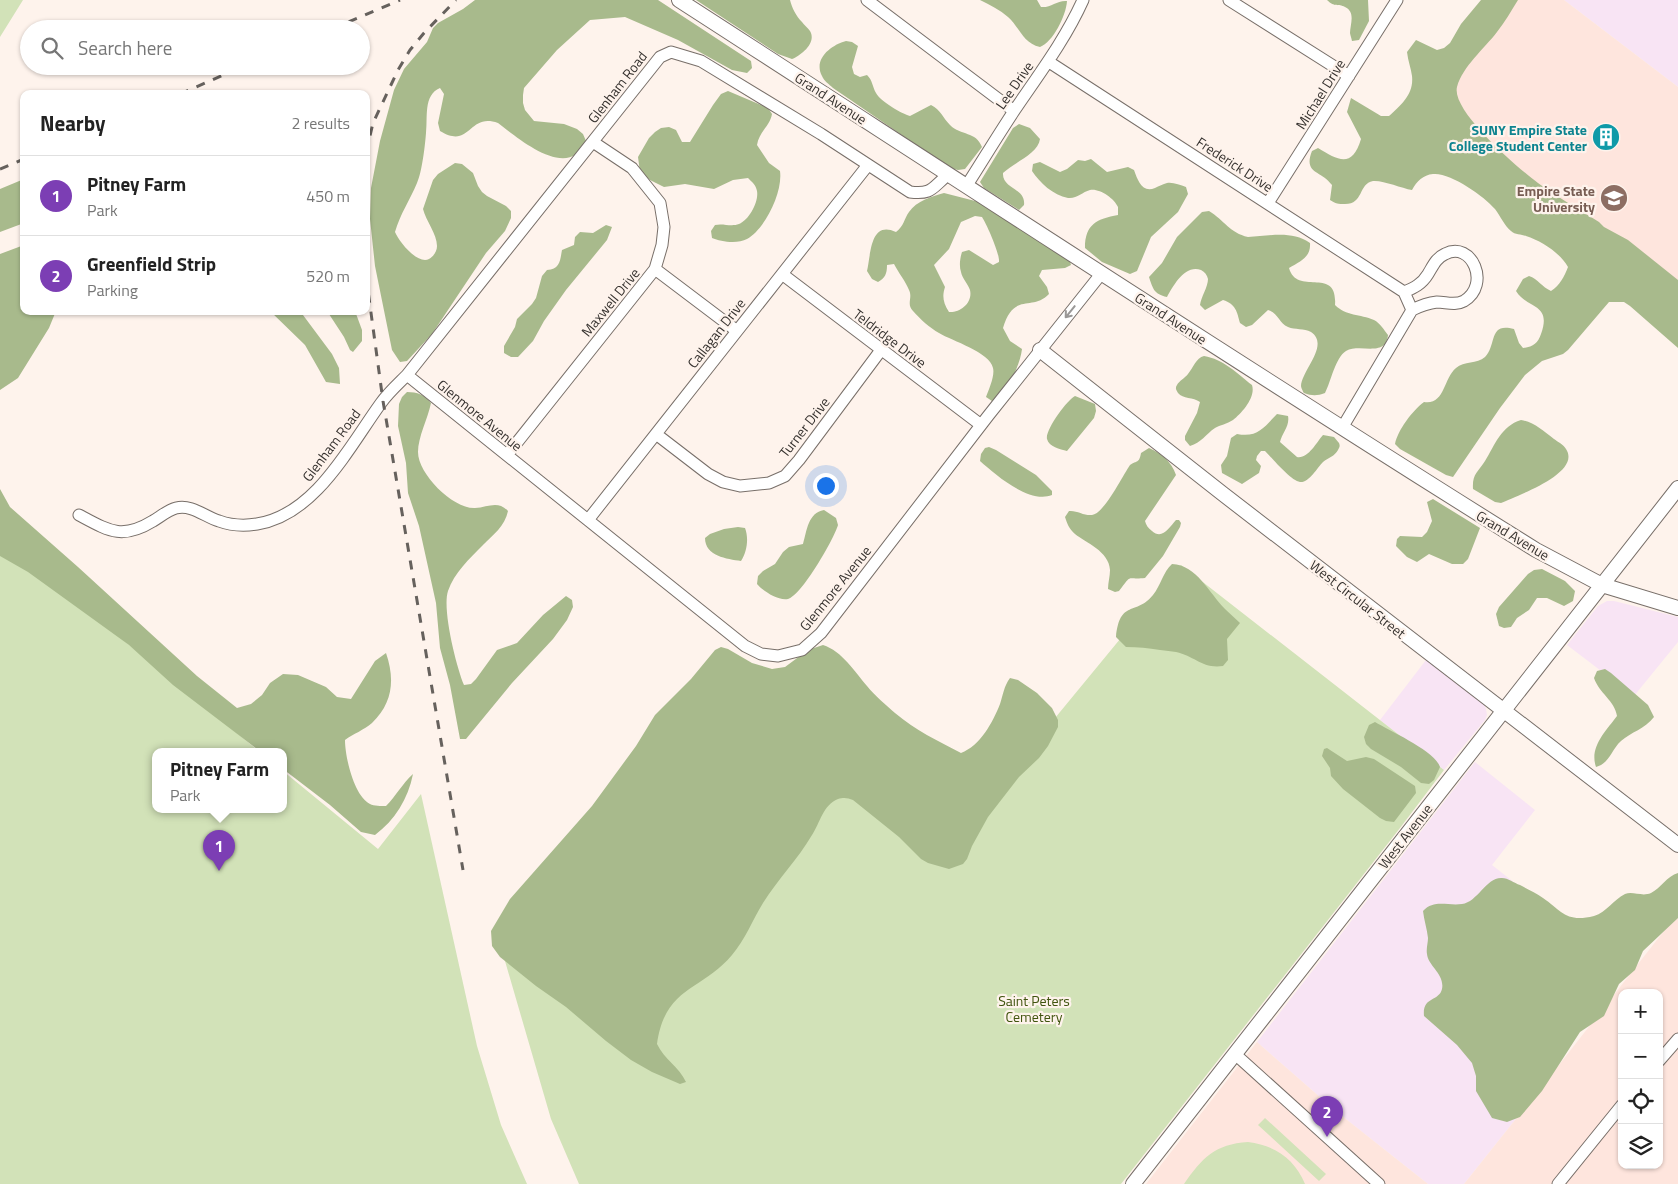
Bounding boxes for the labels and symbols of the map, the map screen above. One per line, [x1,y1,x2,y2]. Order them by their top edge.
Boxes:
street label: Glenham Road [582,47,652,127]
street label: Michael Drive [1290,55,1350,133]
street label: Lee Drive [990,57,1038,113]
street label: Grand Avenue [791,67,871,129]
place label: SUNY Empire State College Student Center [1449,119,1587,156]
building icon: SUNY Empire State College Student Center [1591,122,1621,152]
street label: Frederick Drive [1192,131,1278,197]
place label: Empire State University [1517,180,1595,217]
school or university icon: Empire State University [1599,183,1629,213]
street label: Maxwell Drive [576,263,644,341]
street label: Grand Avenue [1131,287,1211,349]
street label: Callagan Drive [682,294,750,372]
street label: Teldridge Drive [849,303,931,373]
one-way arrow [1065,305,1076,318]
street label: Glenmore Avenue [433,374,527,456]
street label: Turner Drive [774,392,834,462]
street label: Glenham Road [297,404,365,486]
your location [813,473,839,499]
street label: Grand Avenue [1472,505,1554,565]
street label: Glenmore Avenue [794,541,876,635]
street label: West Circular Street [1305,555,1411,643]
street label: West Avenue [1373,799,1437,873]
pin: 1 [203,830,235,871]
park label: Saint Peters Cemetery [998,990,1070,1027]
pin: 2 [1311,1096,1343,1137]

